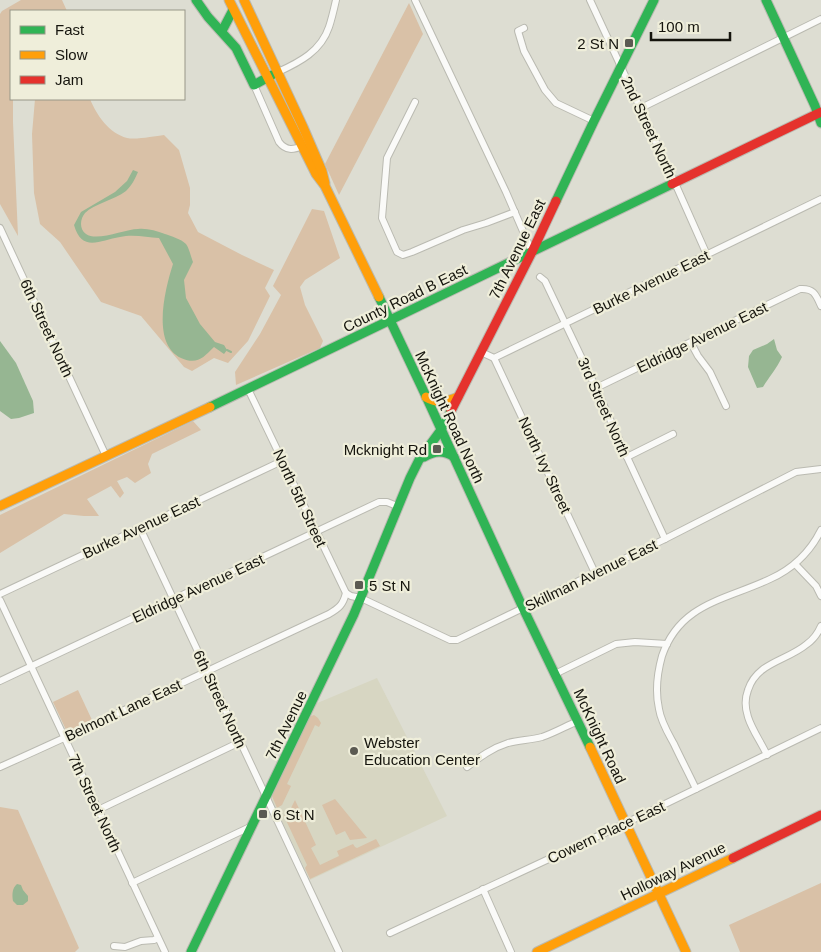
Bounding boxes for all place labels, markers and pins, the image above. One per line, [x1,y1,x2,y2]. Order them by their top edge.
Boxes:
place label: 2 St N [577,35,619,52]
marker: 2 St N [623,37,635,49]
place label: Mcknight Rd [344,441,427,458]
marker: Mcknight Rd [431,443,443,455]
place label: 5 St N [369,577,411,594]
marker: 5 St N [353,579,365,591]
place label: Webster Education Center [364,734,480,768]
marker: Webster Education Center [348,745,360,757]
place label: 6 St N [273,806,315,823]
marker: 6 St N [257,808,269,820]

